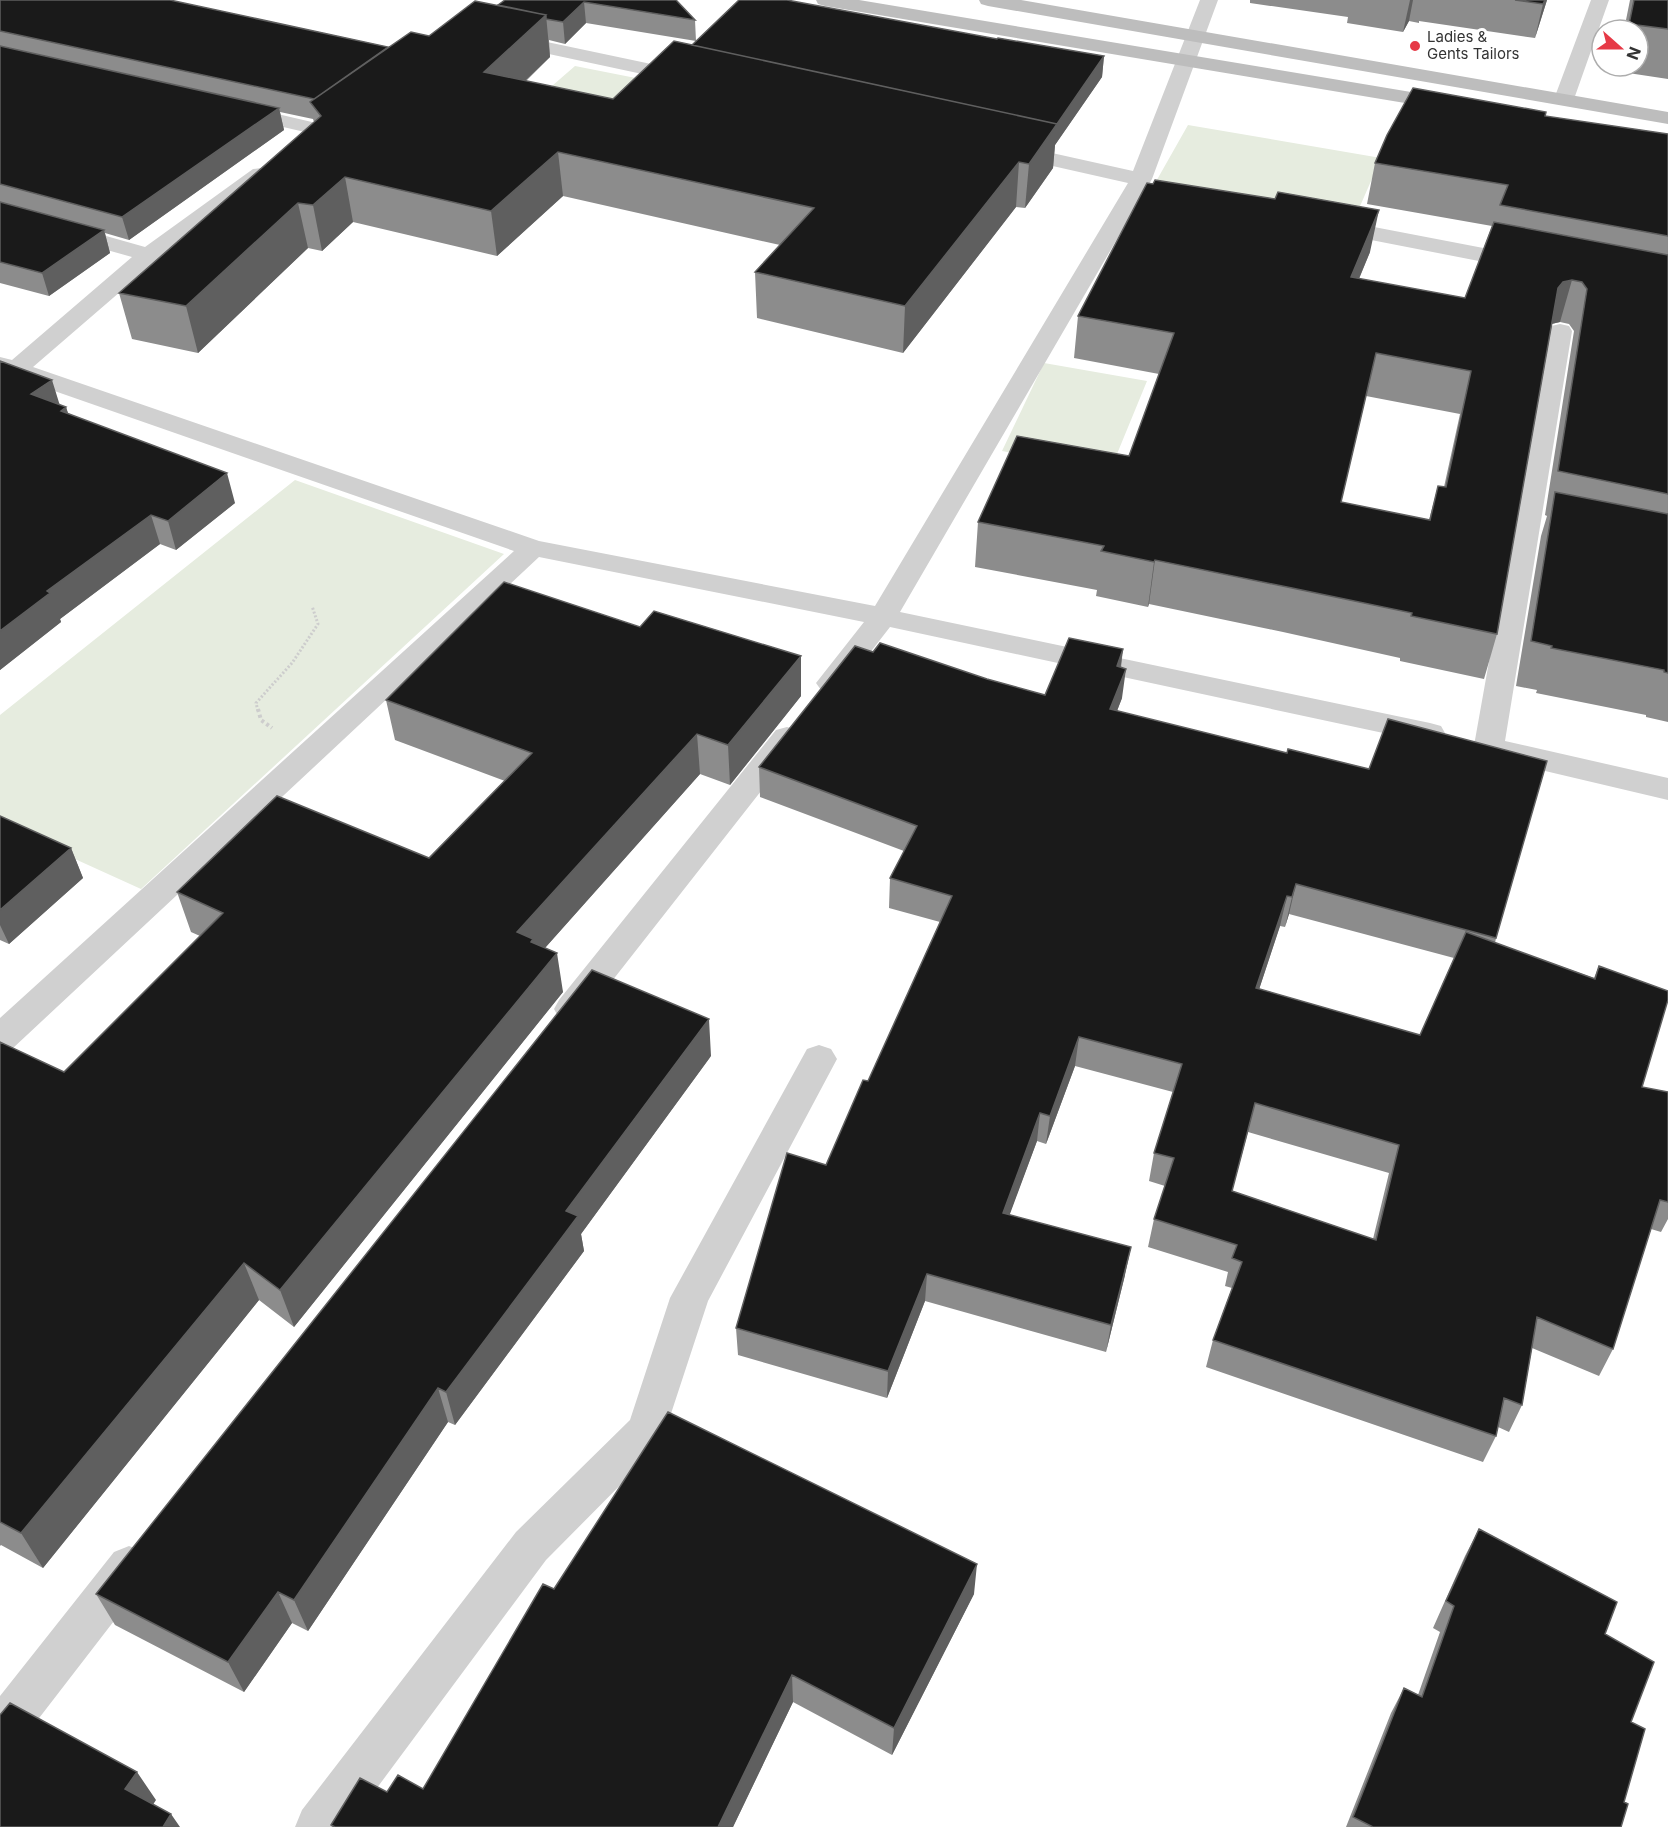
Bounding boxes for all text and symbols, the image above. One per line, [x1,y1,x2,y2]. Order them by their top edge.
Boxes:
north arrow [1590,18,1650,78]
place label: Ladies & Gents Tailors [1427,27,1520,63]
marker: Ladies & Gents Tailors [1408,39,1422,53]
text: N [1622,44,1646,63]

